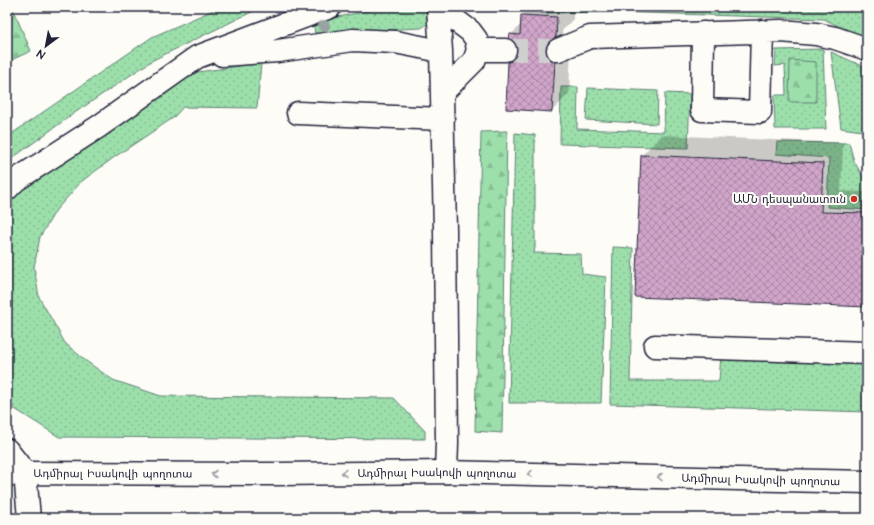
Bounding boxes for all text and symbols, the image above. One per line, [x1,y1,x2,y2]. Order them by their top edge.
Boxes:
north arrow [26,26,66,66]
text: N [34,46,48,62]
place label: ԱՄՆ դեսպանատուն [733,192,846,207]
marker: ԱՄՆ դեսպանատուն [849,194,859,204]
street label: Ադմիրալ Իսակովի պողոտա [357,465,517,482]
street label: Ադմիրալ Իսակովի պողոտա [33,466,192,482]
one-way arrow [211,469,217,478]
one-way arrow [341,469,347,477]
one-way arrow [527,470,533,478]
street label: Ադմիրալ Իսակովի պողոտա [681,471,840,489]
one-way arrow [657,473,663,481]

